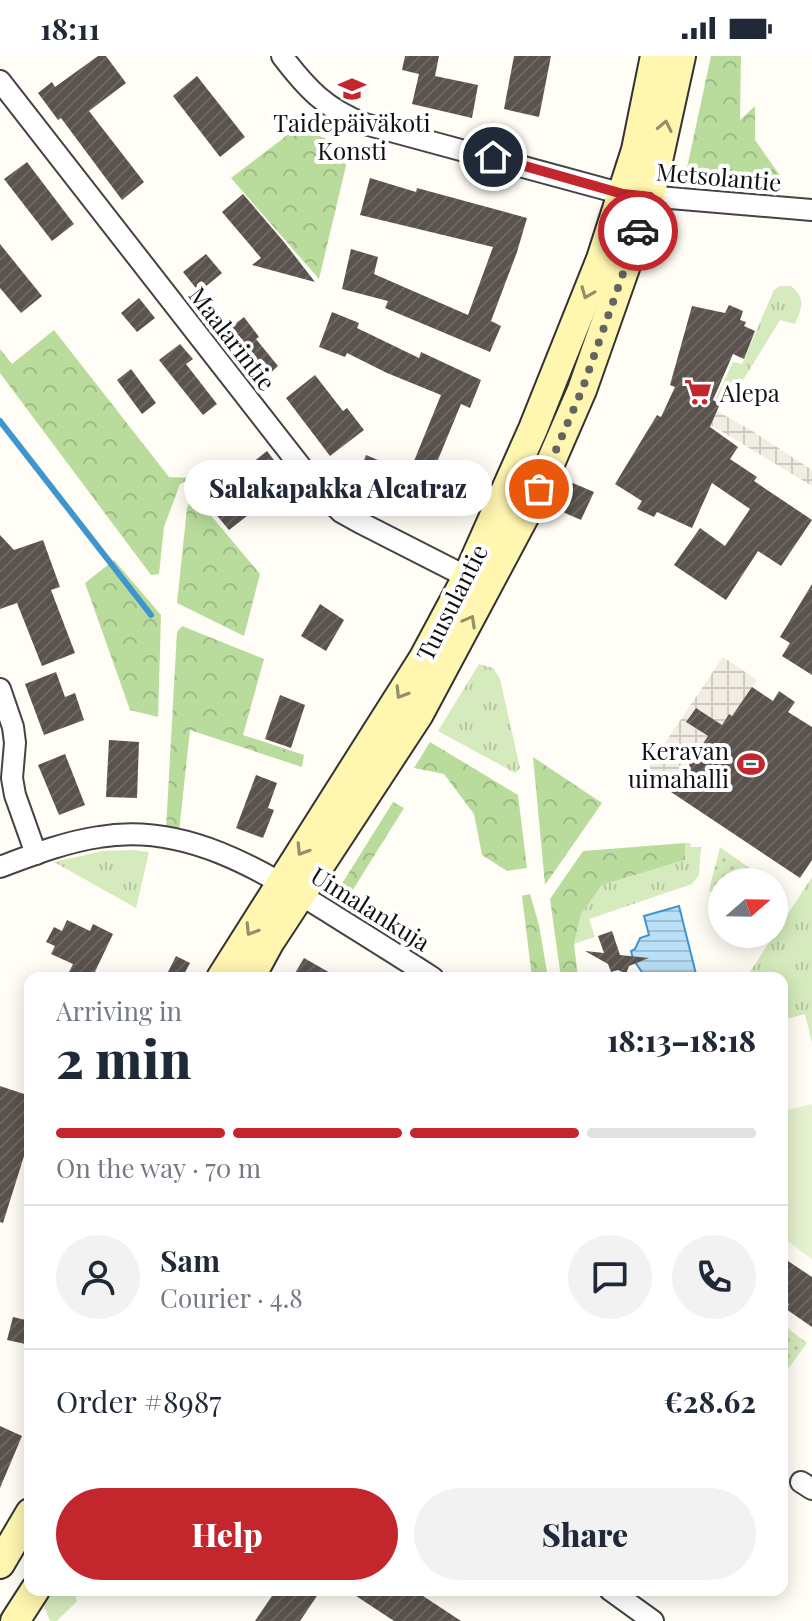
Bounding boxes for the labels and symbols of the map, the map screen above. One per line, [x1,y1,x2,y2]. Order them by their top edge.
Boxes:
school or university icon: Taidepäiväkoti Konsti [337,74,367,104]
place label: Taidepäiväkoti Konsti [273,106,431,166]
one-way arrow [656,120,673,134]
pin [459,123,527,191]
street label: Metsolantie [655,155,783,197]
courier [598,191,678,271]
street label: Maalarintie [182,280,284,396]
one-way arrow [580,285,597,299]
place label: Alepa [719,376,780,408]
supermarket icon: Alepa [683,377,713,407]
pin [505,455,573,523]
callout: Salakapakka Alcatraz [183,461,491,517]
street label: Tuusulantie [408,538,494,666]
one-way arrow [460,615,476,630]
one-way arrow [395,684,410,699]
place label: Keravan uimahalli [628,734,729,794]
sports icon: Keravan uimahalli [736,749,766,779]
one-way arrow [296,841,311,856]
street label: Uimalankuja [305,859,437,957]
north arrow [708,868,788,948]
one-way arrow [246,922,261,936]

